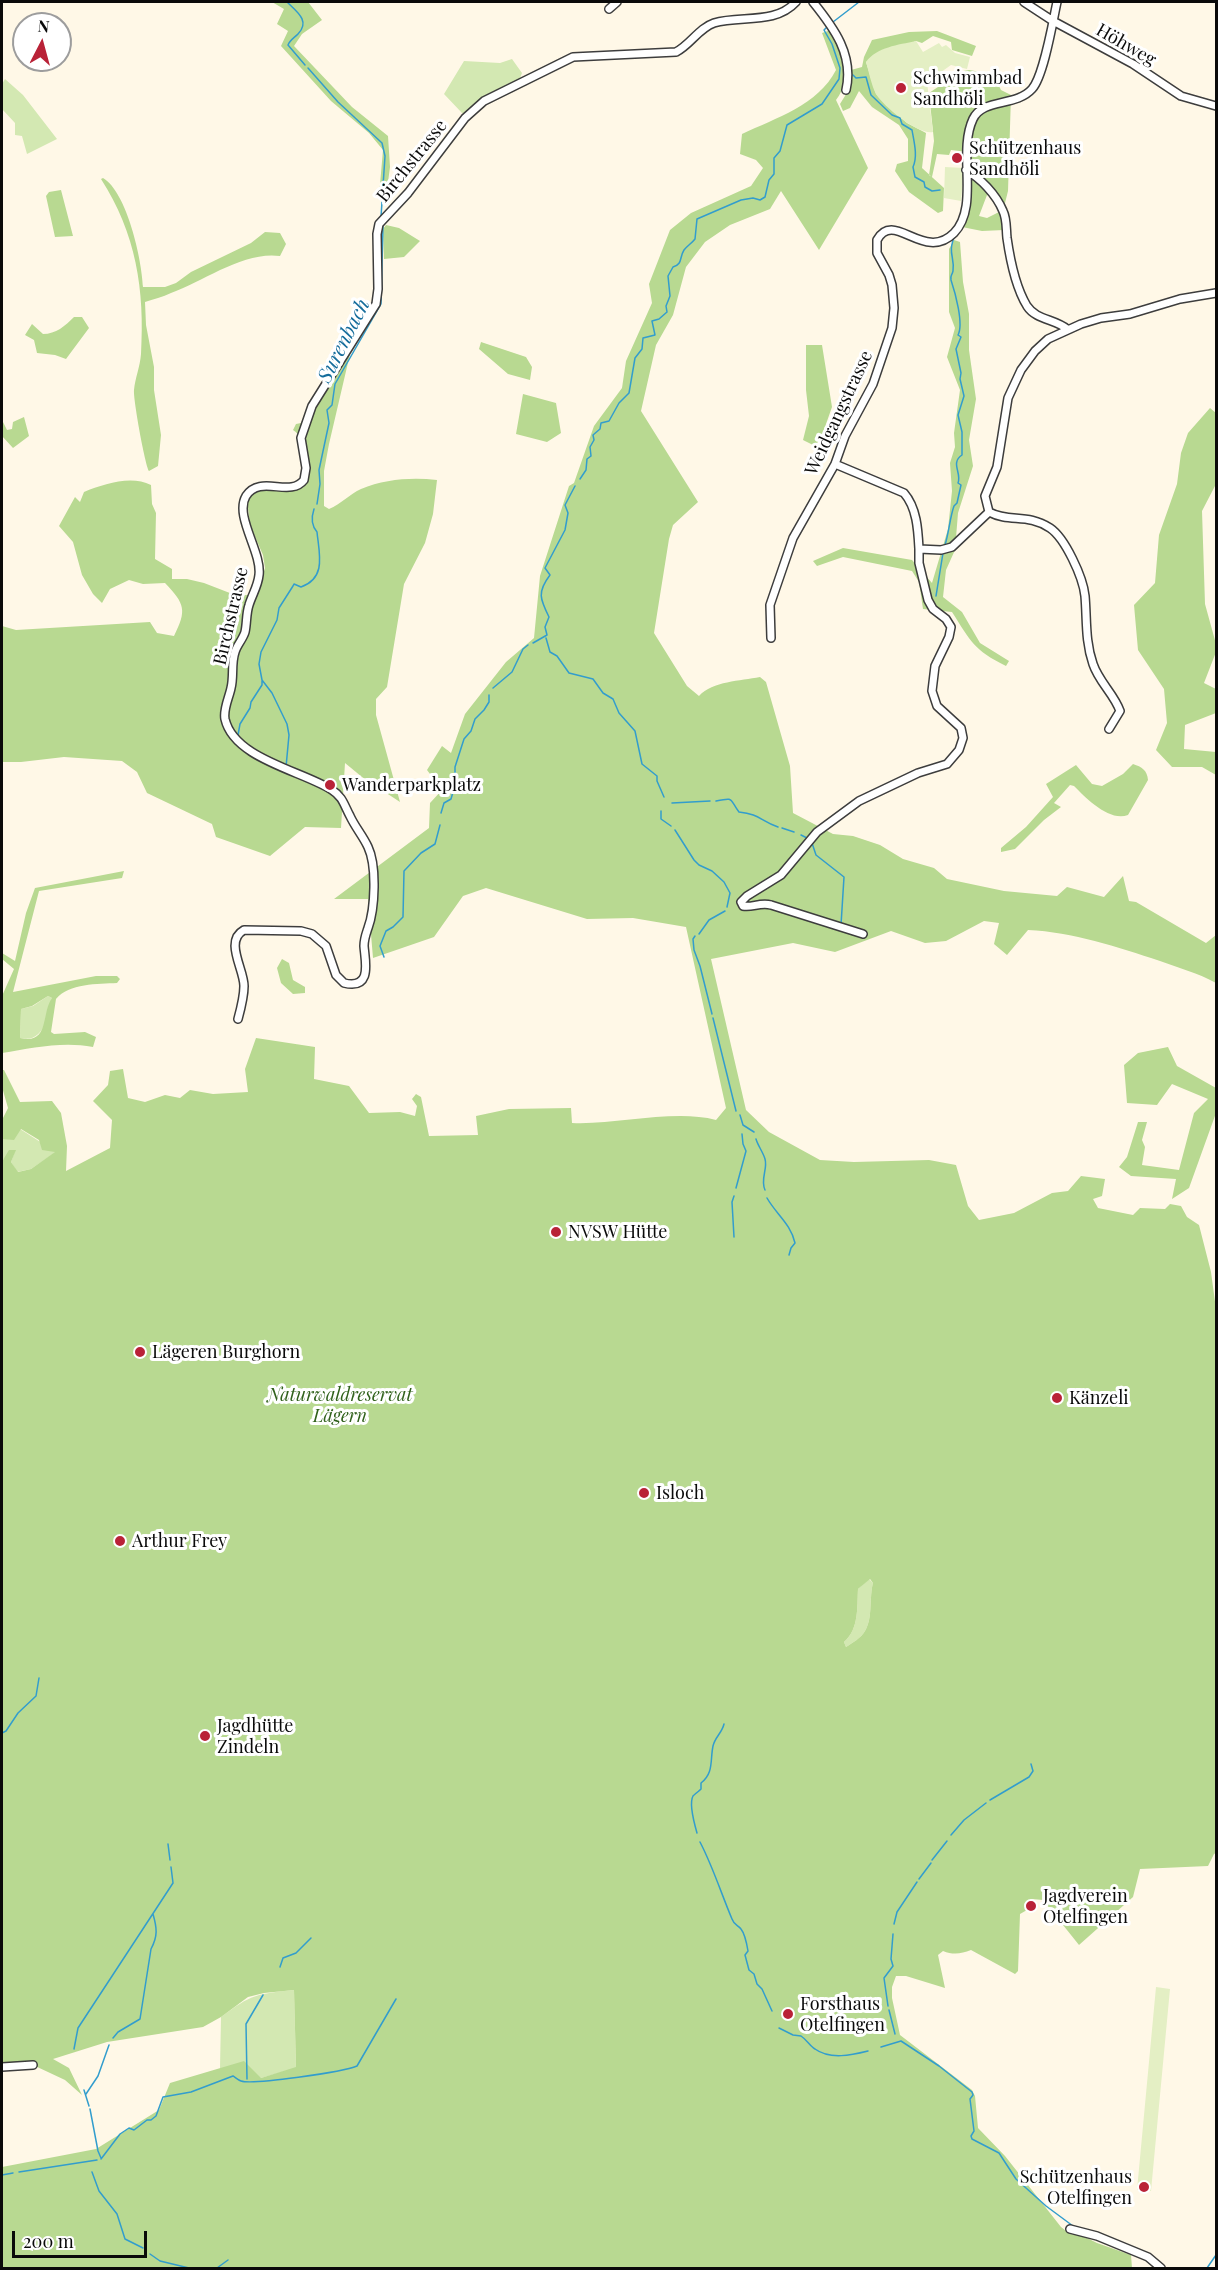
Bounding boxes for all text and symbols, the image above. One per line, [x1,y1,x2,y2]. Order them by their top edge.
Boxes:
north arrow [12,12,72,72]
text: N [37,15,51,37]
street label: Höhweg [1092,19,1160,71]
place label: Schwimmbad Sandhöli [913,67,1023,110]
marker: Schwimmbad Sandhöli [894,81,908,95]
street label: Birchstrasse [372,115,452,207]
place label: Schützenhaus Sandhöli [969,137,1081,180]
marker: Schützenhaus Sandhöli [950,151,964,165]
water label: Surenbach [313,295,375,387]
street label: Weidgangstrasse [801,347,877,479]
street label: Birchstrasse [209,565,253,667]
place label: Wanderparkplatz [342,774,481,796]
marker: Wanderparkplatz [323,778,337,792]
place label: NVSW Hütte [568,1221,667,1243]
marker: NVSW Hütte [549,1225,563,1239]
place label: Lägeren Burghorn [152,1341,300,1363]
marker: Lägeren Burghorn [133,1345,147,1359]
park label: Naturwaldreservat Lägern [268,1384,412,1426]
place label: Känzeli [1069,1387,1129,1409]
marker: Känzeli [1050,1391,1064,1405]
place label: Isloch [656,1482,704,1504]
marker: Isloch [637,1486,651,1500]
place label: Arthur Frey [132,1530,227,1552]
marker: Arthur Frey [113,1534,127,1548]
place label: Jagdhütte Zindeln [217,1715,293,1758]
marker: Jagdhütte Zindeln [198,1729,212,1743]
place label: Jagdverein Otelfingen [1043,1885,1128,1928]
marker: Jagdverein Otelfingen [1024,1899,1038,1913]
place label: Forsthaus Otelfingen [800,1993,885,2036]
marker: Forsthaus Otelfingen [781,2007,795,2021]
place label: Schützenhaus Otelfingen [1020,2166,1132,2208]
marker: Schützenhaus Otelfingen [1137,2180,1151,2194]
scale bar [15,2219,150,2257]
text: 200 m [23,2229,74,2253]

